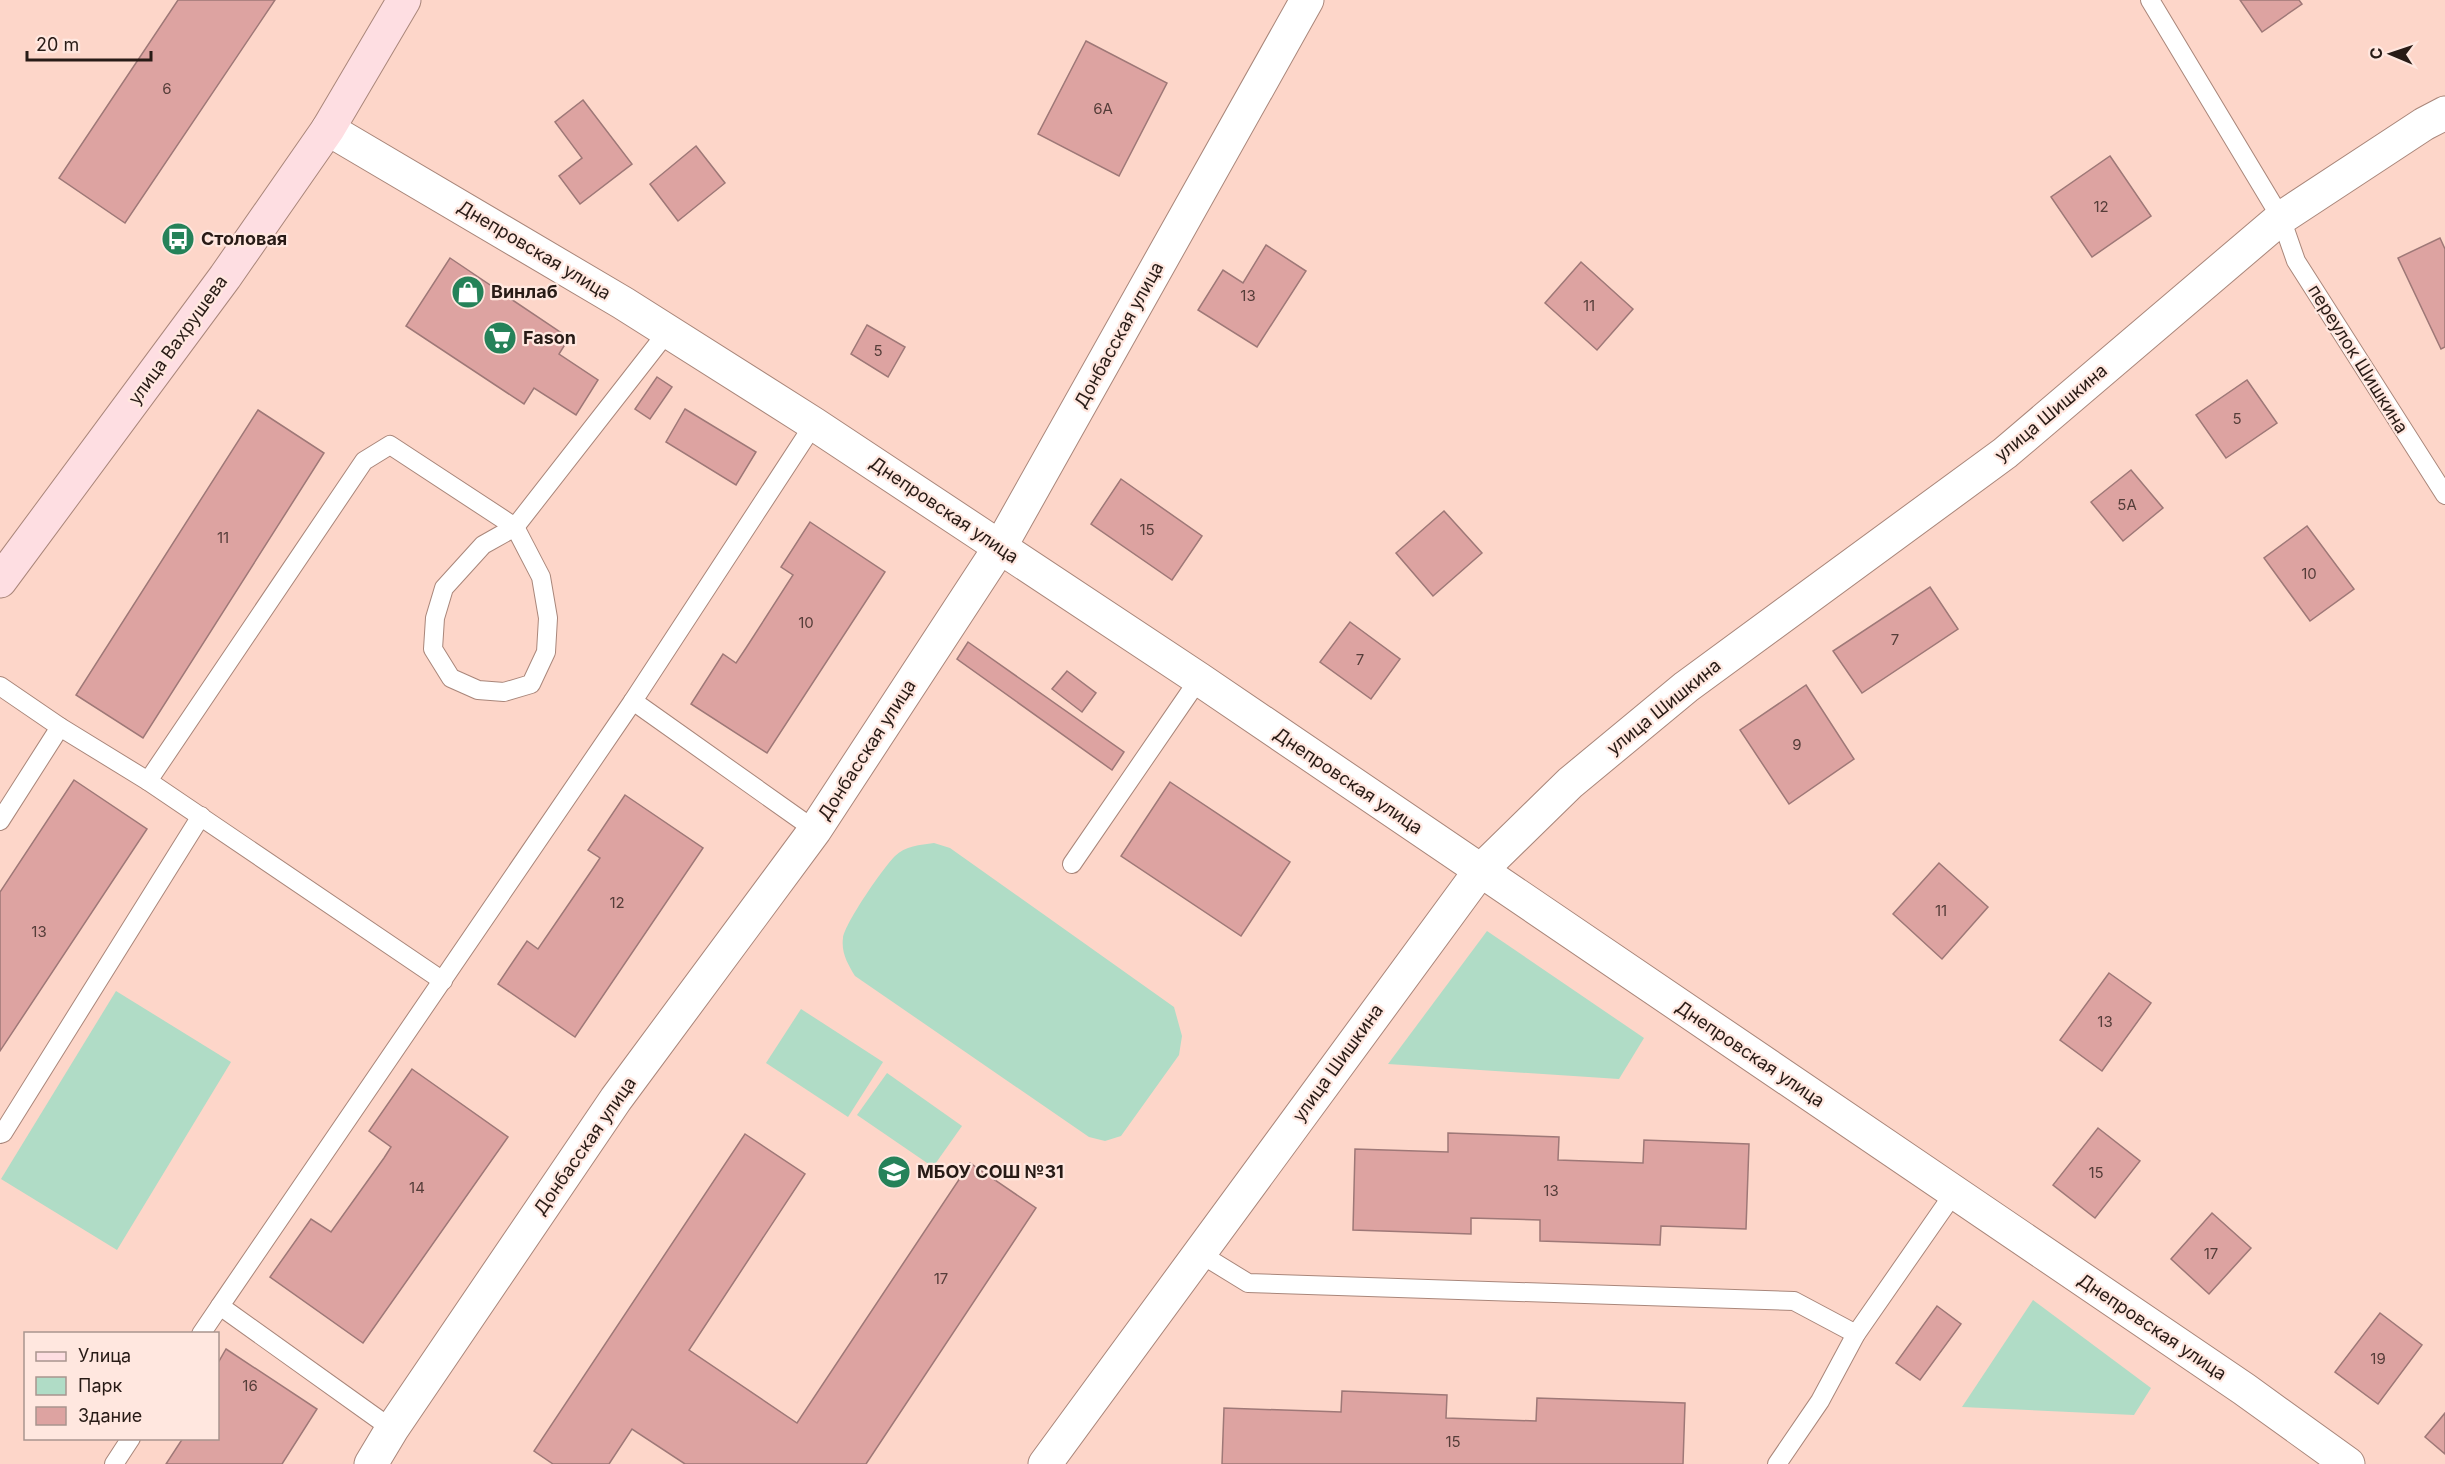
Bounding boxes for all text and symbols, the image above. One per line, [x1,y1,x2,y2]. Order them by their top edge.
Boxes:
scale bar [27,24,152,62]
north arrow [2361,24,2421,84]
text: 20 m [36,34,79,55]
text: С [2366,47,2386,60]
house number: 6 [162,79,172,98]
house number: 6А [1093,99,1113,118]
street label: Днепровская улица [454,196,615,304]
house number: 12 [2093,197,2109,216]
bus stop icon: Столовая [160,221,196,257]
place label: Столовая [201,228,287,249]
street label: Донбасская улица [1070,258,1167,411]
street label: улица Вахрушева [124,271,231,408]
shop icon: Винлаб [450,274,486,310]
place label: Винлаб [491,281,558,302]
street label: переулок Шишкина [2304,281,2413,437]
house number: 13 [1240,286,1256,305]
house number: 11 [1583,296,1595,315]
supermarket icon: Fason [482,320,518,356]
place label: Fason [523,327,576,348]
house number: 5 [873,341,883,360]
street label: улица Шишкина [1990,360,2111,466]
house number: 5 [2232,409,2242,428]
street label: Днепровская улица [866,452,1023,567]
house number: 5А [2117,495,2137,514]
house number: 15 [1139,520,1155,539]
house number: 11 [217,528,229,547]
house number: 10 [2301,564,2317,583]
house number: 10 [798,613,814,632]
house number: 7 [1891,630,1899,649]
house number: 7 [1356,650,1364,669]
street label: улица Шишкина [1603,654,1725,759]
street label: Донбасская улица [813,675,920,824]
street label: Днепровская улица [1270,723,1427,838]
house number: 9 [1792,735,1802,754]
house number: 12 [609,893,625,912]
house number: 11 [1935,901,1947,920]
house number: 13 [31,922,47,941]
street label: Днепровская улица [1672,996,1829,1111]
street label: улица Шишкина [1288,1000,1387,1126]
house number: 13 [2097,1012,2113,1031]
street label: Донбасская улица [529,1073,640,1219]
school or university icon: МБОУ СОШ №31 [876,1154,912,1190]
place label: МБОУ СОШ №31 [917,1161,1064,1182]
house number: 15 [2088,1163,2104,1182]
house number: 14 [409,1178,425,1197]
house number: 13 [1543,1181,1559,1200]
house number: 17 [2204,1244,2218,1263]
house number: 17 [934,1269,948,1288]
street label: Днепровская улица [2074,1269,2231,1384]
legend [24,1332,219,1440]
text: Улица [78,1345,131,1366]
house number: 19 [2370,1349,2386,1368]
text: Парк [78,1375,123,1396]
house number: 16 [242,1376,258,1395]
text: Здание [78,1405,142,1426]
house number: 15 [1445,1432,1461,1451]

